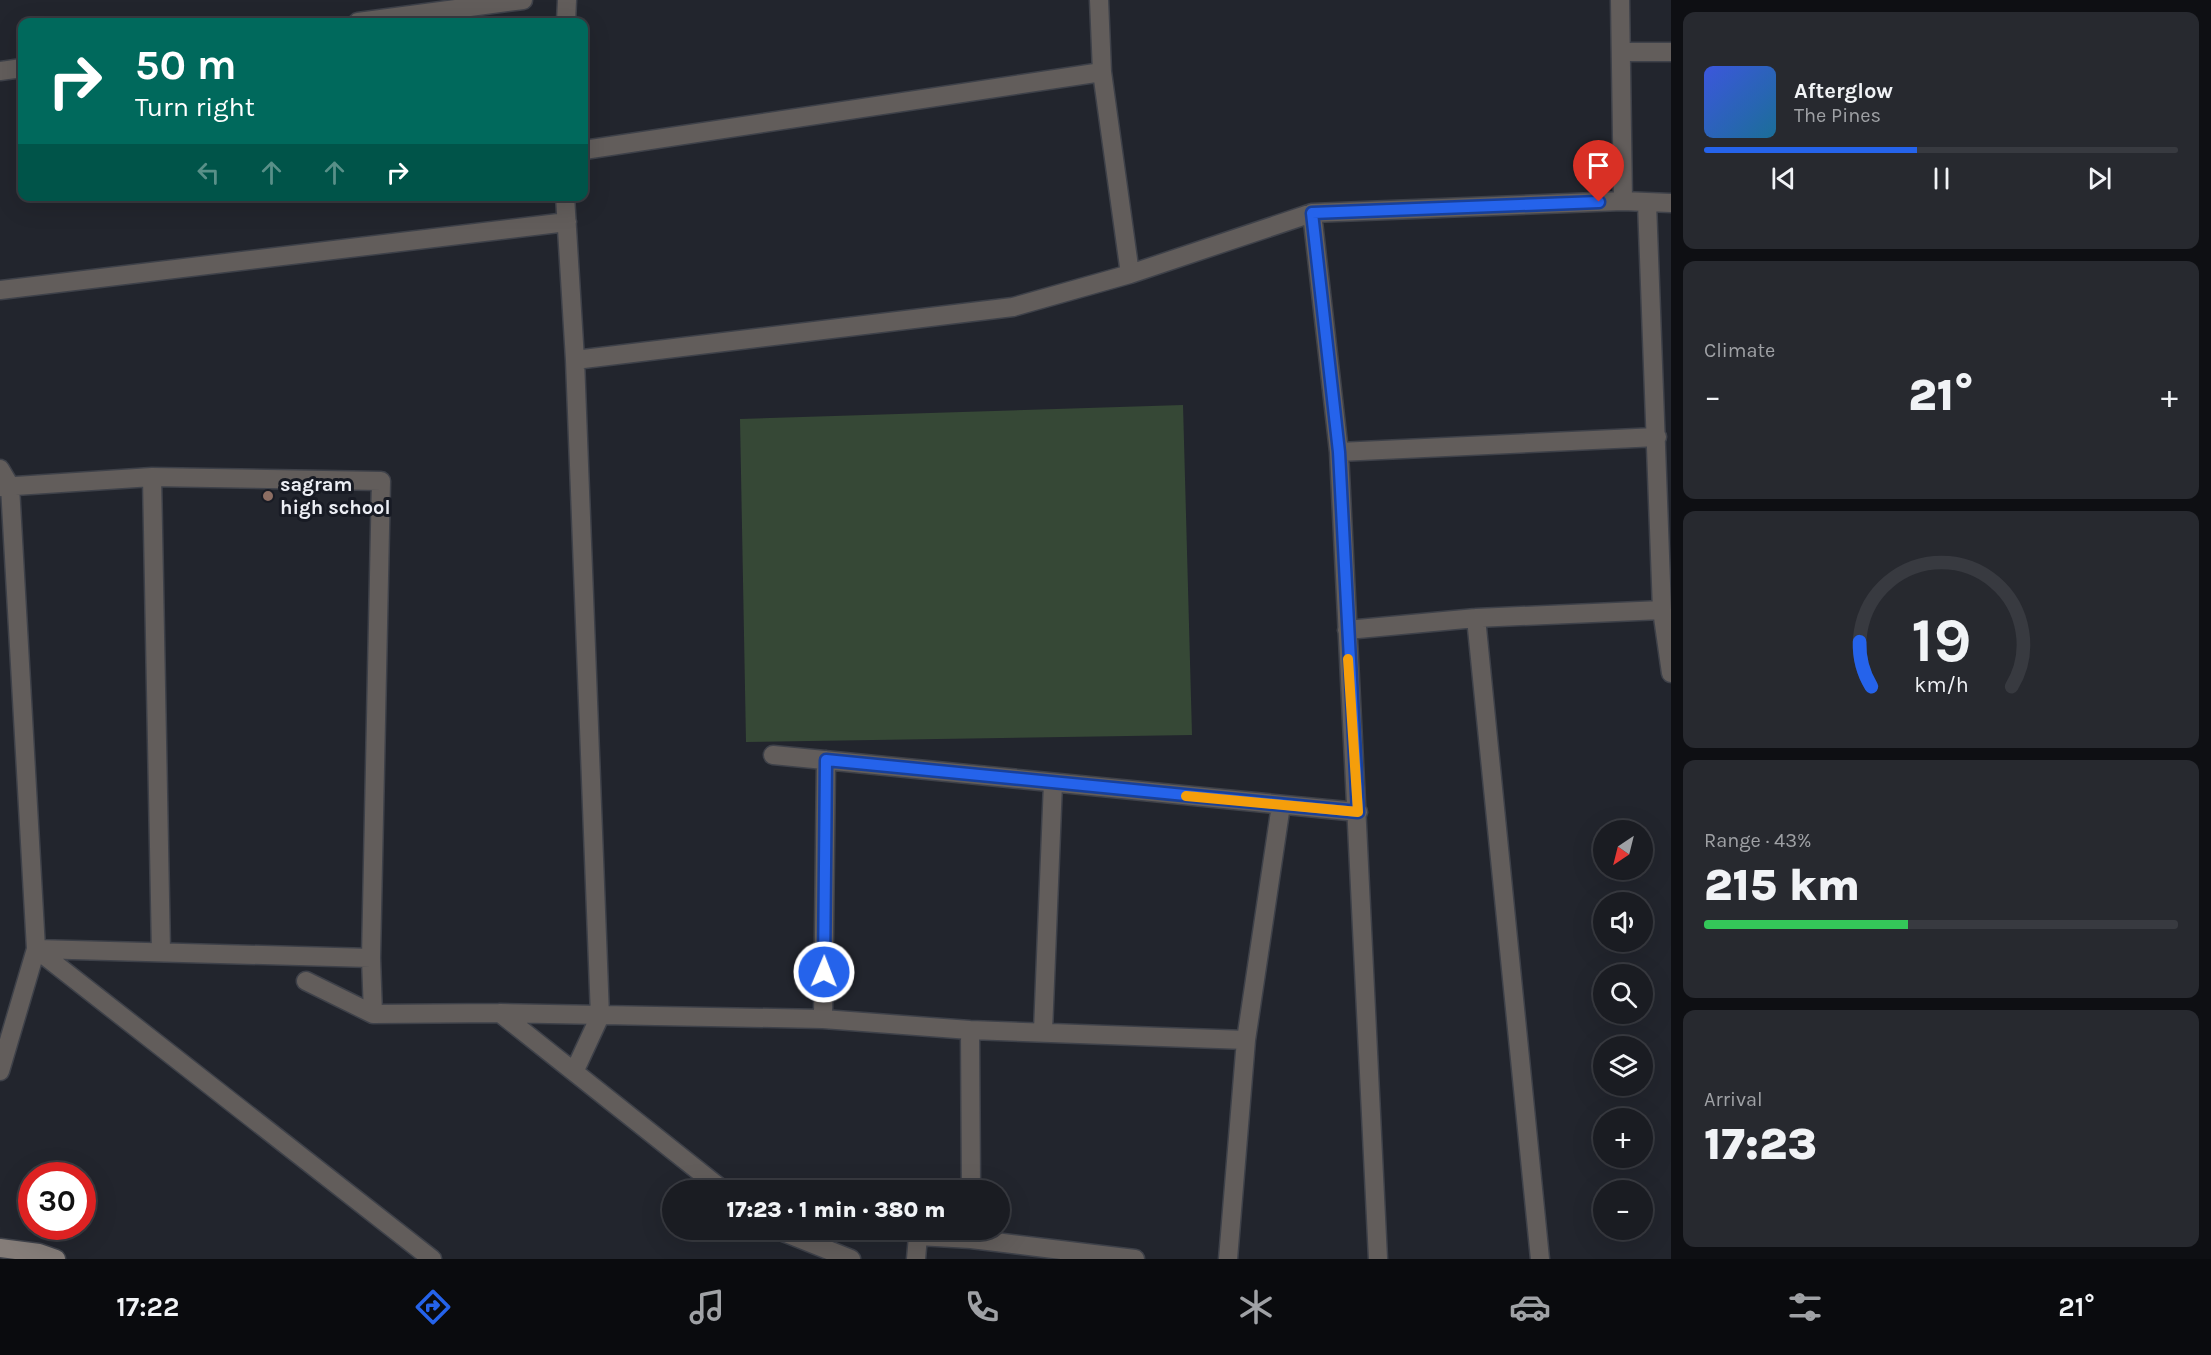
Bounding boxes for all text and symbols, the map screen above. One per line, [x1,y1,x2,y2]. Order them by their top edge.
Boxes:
text: 50 m [135,40,237,90]
icon: right [36,42,114,120]
text: Afterglow [1794,78,1893,104]
text: Turn right [135,91,255,123]
text: The Pines [1794,104,1881,127]
pin [1573,140,1624,202]
icon: arrive [1582,149,1615,182]
icon: left [192,156,225,189]
icon: ahead [255,156,288,189]
icon: ahead [318,156,351,189]
icon: right [381,156,414,189]
icon: previous [1767,162,1800,195]
icon: pause [1925,162,1958,195]
icon: next [2083,162,2116,195]
text: Climate [1704,339,1775,362]
text: 21° [1908,369,1974,421]
text: − [1704,377,1721,415]
text: + [2161,377,2178,415]
place label: sagram high school [280,473,391,519]
marker: sagram high school [261,489,275,503]
text: 19 [1911,604,1971,677]
text: km/h [1914,672,1968,697]
north arrow [1593,820,1653,880]
map controls [1593,820,1653,1240]
text: Range · 43% [1704,829,1811,852]
text: 215 km [1704,859,1860,911]
button: sound [1593,892,1653,952]
position arrow [792,940,856,1004]
button: search [1593,964,1653,1024]
button: layers [1593,1036,1653,1096]
text: Arrival [1704,1088,1763,1111]
button: + [1593,1108,1653,1168]
text: 17:23 [1704,1118,1817,1170]
speed limit sign: 30 [18,1162,96,1240]
button: − [1593,1180,1653,1240]
text: 17:23 · 1 min · 380 m [727,1197,946,1223]
icon: directions [412,1286,454,1328]
icon: music [686,1286,728,1328]
icon: phone [961,1286,1003,1328]
icon: climate [1235,1286,1277,1328]
icon: car [1509,1286,1551,1328]
icon: filters [1784,1286,1826,1328]
text: 17:22 [116,1291,179,1323]
text: 21° [2058,1291,2095,1323]

